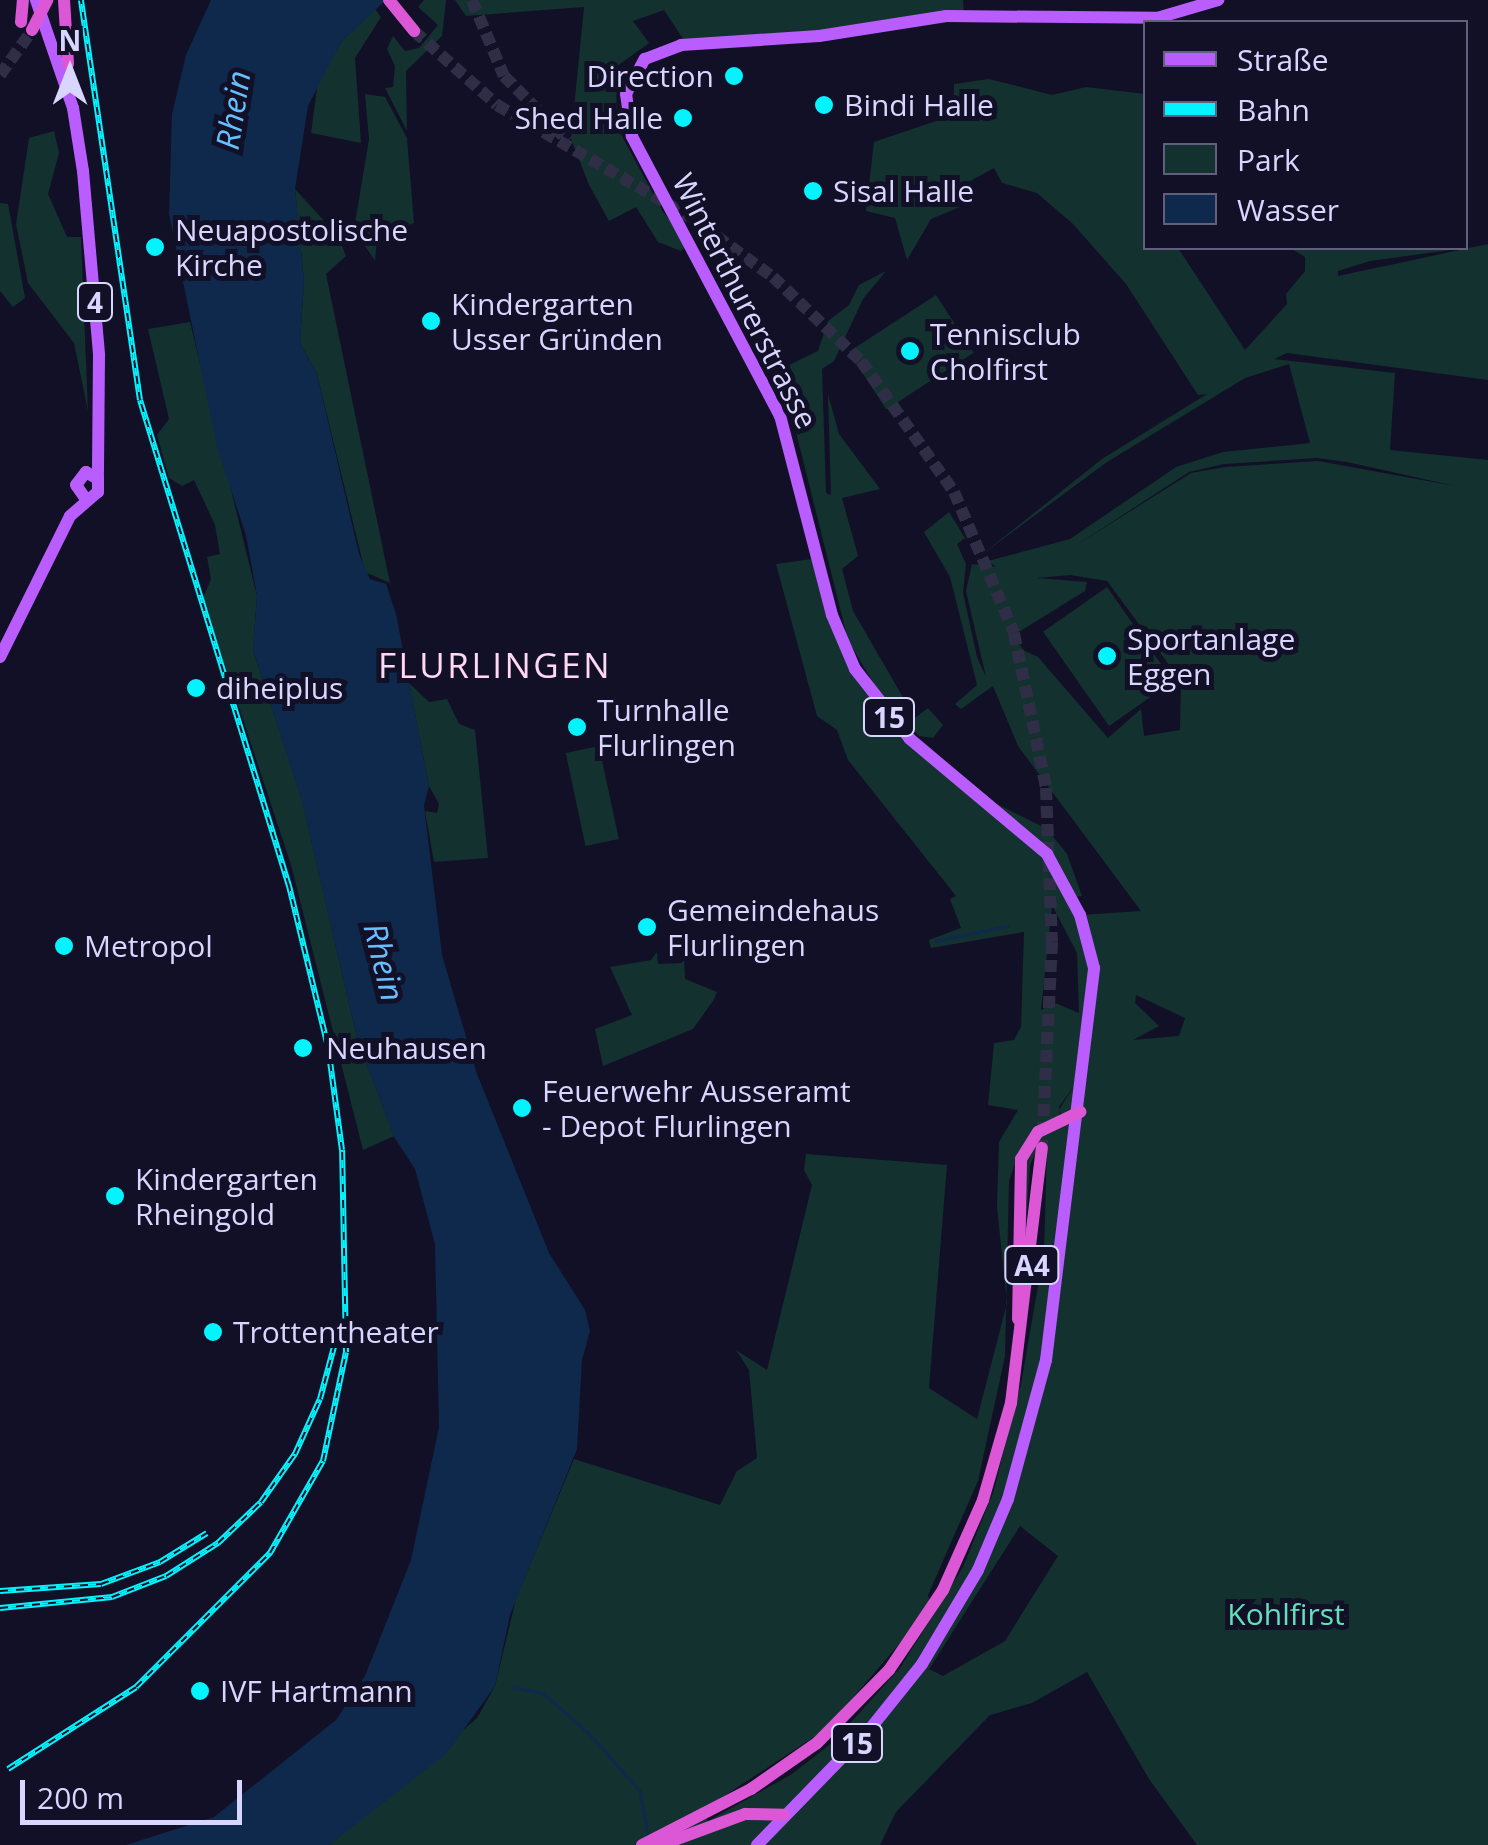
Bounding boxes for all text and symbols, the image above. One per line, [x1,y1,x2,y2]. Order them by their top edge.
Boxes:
north arrow [20,20,120,120]
legend [1143,20,1468,250]
text: N [59,21,81,59]
text: Straße [1237,39,1329,80]
place label: Direction [586,58,714,94]
marker: Direction [723,65,745,87]
water label: Rhein [208,68,258,152]
place label: Bindi Halle [844,87,994,123]
text: Bahn [1237,89,1310,130]
marker: Bindi Halle [813,94,835,116]
place label: Shed Halle [514,100,663,136]
marker: Shed Halle [672,107,694,129]
text: Park [1237,139,1300,180]
street label: Winterthurerstrasse [665,167,825,435]
place label: Sisal Halle [833,173,974,209]
marker: Sisal Halle [802,180,824,202]
text: Wasser [1237,189,1339,230]
place label: Neuapostolische Kirche [175,212,408,282]
marker: Neuapostolische Kirche [144,236,166,258]
road number: 4 [75,279,115,325]
place label: Kindergarten Usser Gründen [451,286,663,356]
marker: Kindergarten Usser Gründen [420,310,442,332]
place label: Tennisclub Cholfirst [930,316,1081,386]
marker: Tennisclub Cholfirst [899,340,921,362]
place label: Sportanlage Eggen [1127,621,1295,692]
district label: FLURLINGEN [378,644,612,686]
marker: Sportanlage Eggen [1096,645,1118,667]
place label: diheiplus [216,670,343,706]
marker: diheiplus [185,677,207,699]
place label: Turnhalle Flurlingen [597,692,736,762]
road number: 15 [862,694,916,740]
marker: Turnhalle Flurlingen [566,716,588,738]
place label: Gemeindehaus Flurlingen [667,892,879,962]
marker: Gemeindehaus Flurlingen [636,916,658,938]
water label: Rhein [356,919,412,1005]
place label: Metropol [84,928,213,964]
marker: Metropol [53,935,75,957]
place label: Neuhausen [326,1030,487,1066]
marker: Neuhausen [290,1035,316,1061]
place label: Feuerwehr Ausseramt - Depot Flurlingen [542,1073,851,1144]
marker: Feuerwehr Ausseramt - Depot Flurlingen [511,1097,533,1119]
place label: Kindergarten Rheingold [135,1161,318,1232]
marker: Kindergarten Rheingold [104,1185,126,1207]
road number: A4 [1002,1242,1062,1288]
place label: Trottentheater [233,1314,439,1350]
marker: Trottentheater [202,1321,224,1343]
park label: Kohlfirst [1227,1596,1345,1632]
place label: IVF Hartmann [220,1673,413,1709]
marker: IVF Hartmann [189,1680,211,1702]
road number: 15 [830,1720,884,1766]
scale bar [25,1760,248,1822]
text: 200 m [37,1777,124,1818]

